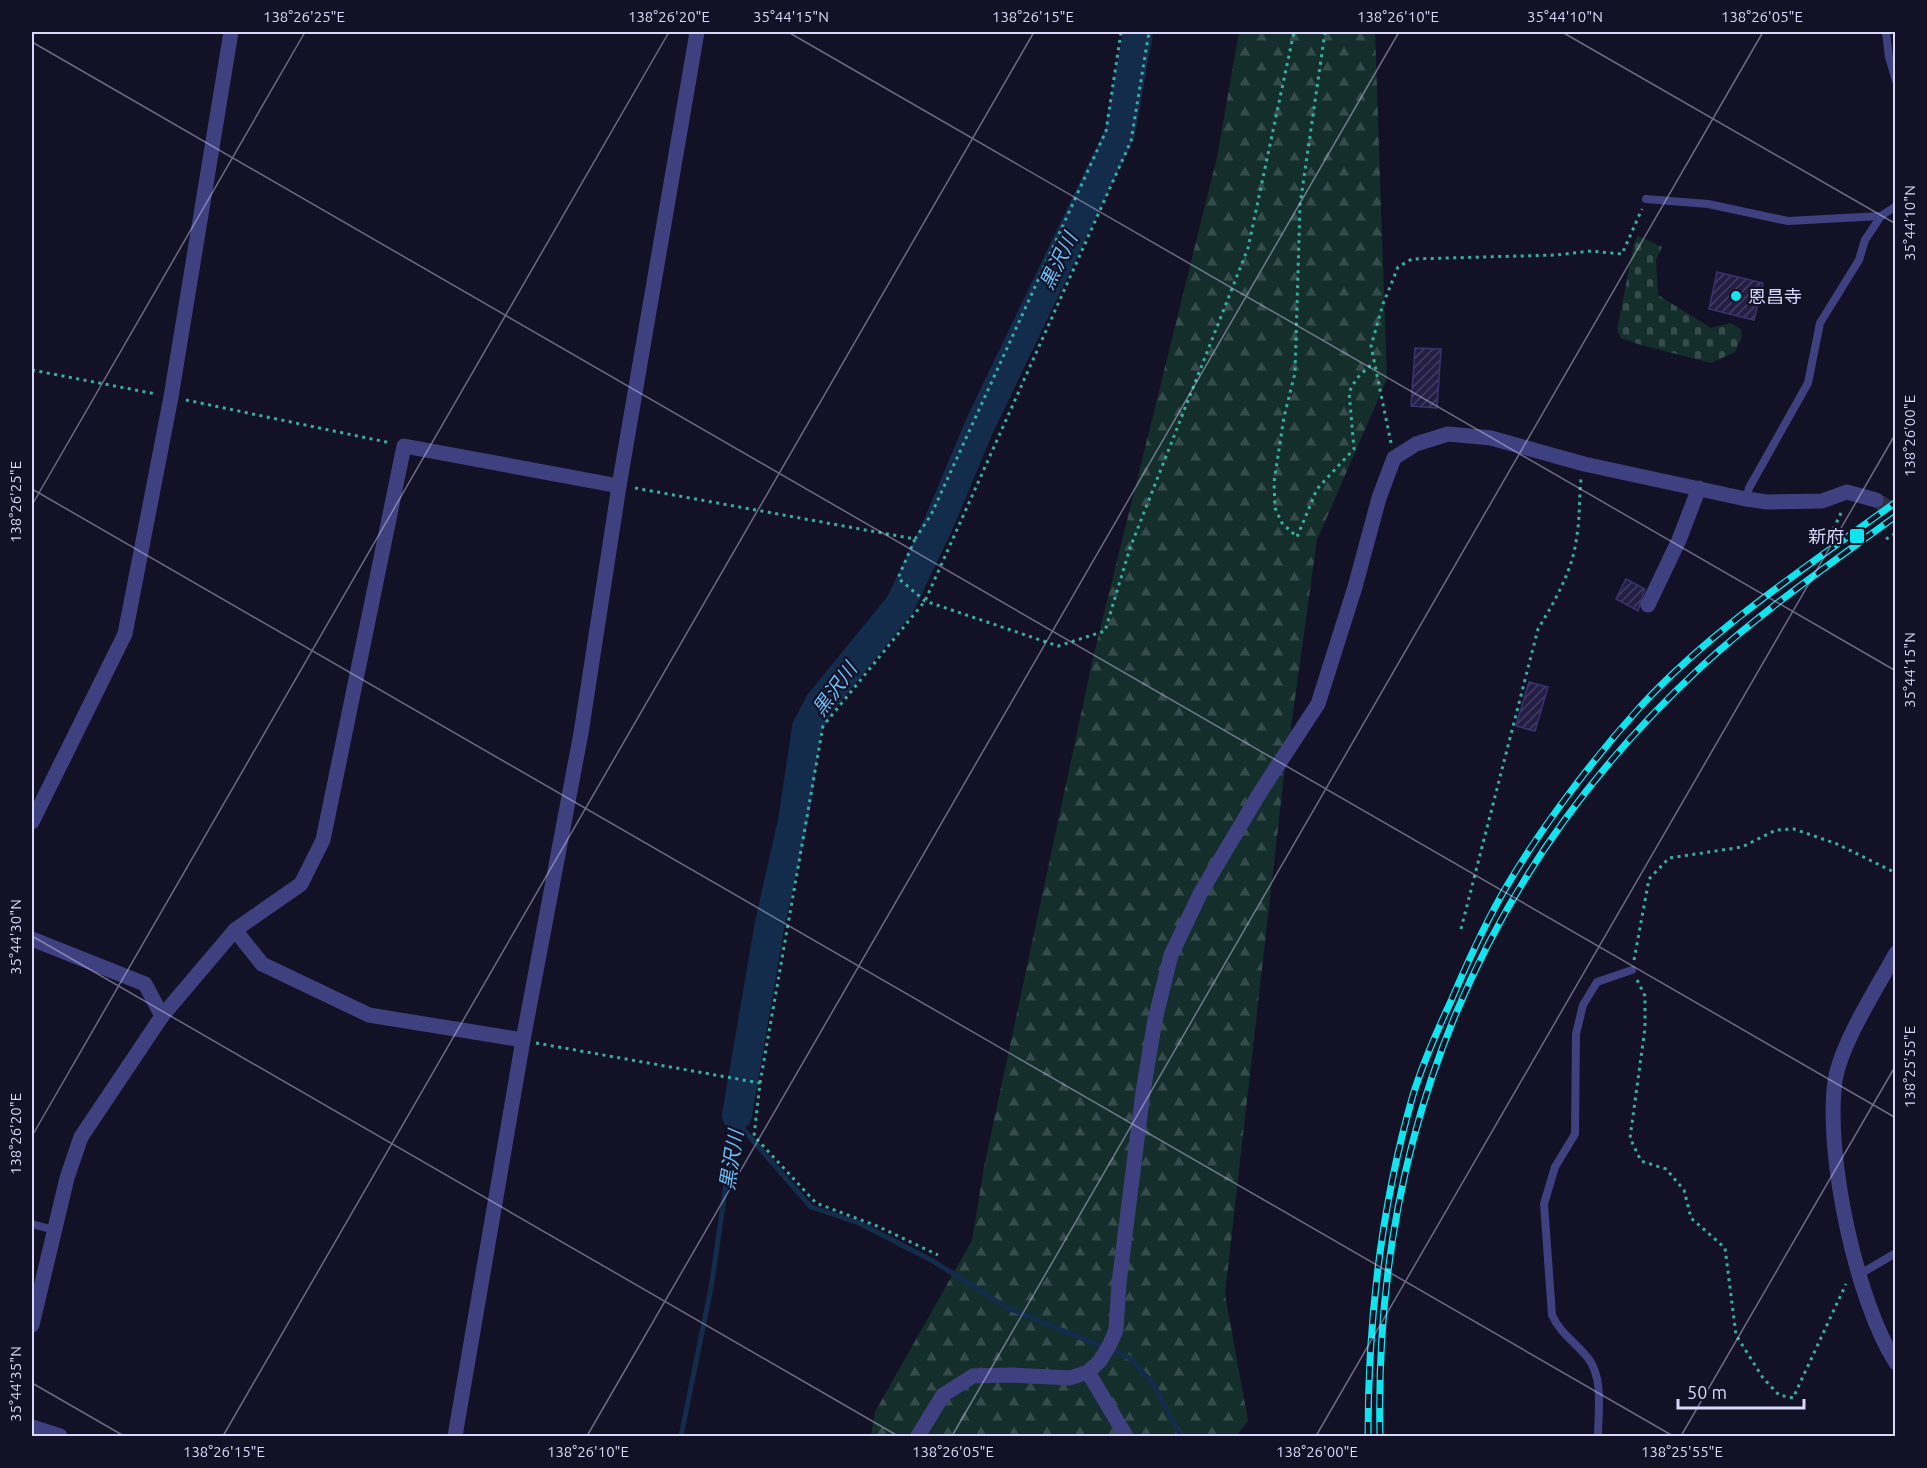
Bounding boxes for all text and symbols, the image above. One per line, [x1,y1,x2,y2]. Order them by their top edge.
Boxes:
text: 138°26'25"E [263,8,345,25]
text: 138°26'20"E [628,8,710,25]
text: 35°44'15"N [753,8,829,25]
text: 138°26'15"E [992,8,1074,25]
text: 138°26'10"E [1357,8,1439,25]
text: 35°44'10"N [1527,8,1603,25]
text: 138°26'05"E [1721,8,1803,25]
text: 35°44'10"N [1901,185,1918,261]
water label: 黒沢川 [1035,227,1082,293]
place label: 恩昌寺 [1748,286,1802,306]
marker: 恩昌寺 [1729,289,1743,303]
text: 138°26'00"E [1901,395,1918,477]
text: 138°26'25"E [7,461,24,543]
place label: 新府 [1808,526,1844,546]
marker: 新府 [1848,527,1866,545]
text: 35°44'15"N [1901,632,1918,708]
water label: 黒沢川 [807,656,862,720]
text: 35°44'30"N [7,899,24,975]
text: 138°25'55"E [1901,1026,1918,1108]
text: 138°26'20"E [7,1093,24,1175]
water label: 黒沢川 [715,1127,747,1191]
text: 35°44'35"N [7,1346,24,1422]
scale bar [1678,1372,1804,1410]
text: 50 m [1687,1382,1727,1402]
text: 138°26'15"E [183,1443,265,1460]
text: 138°26'10"E [547,1443,629,1460]
text: 138°26'05"E [912,1443,994,1460]
text: 138°26'00"E [1276,1443,1358,1460]
text: 138°25'55"E [1641,1443,1723,1460]

